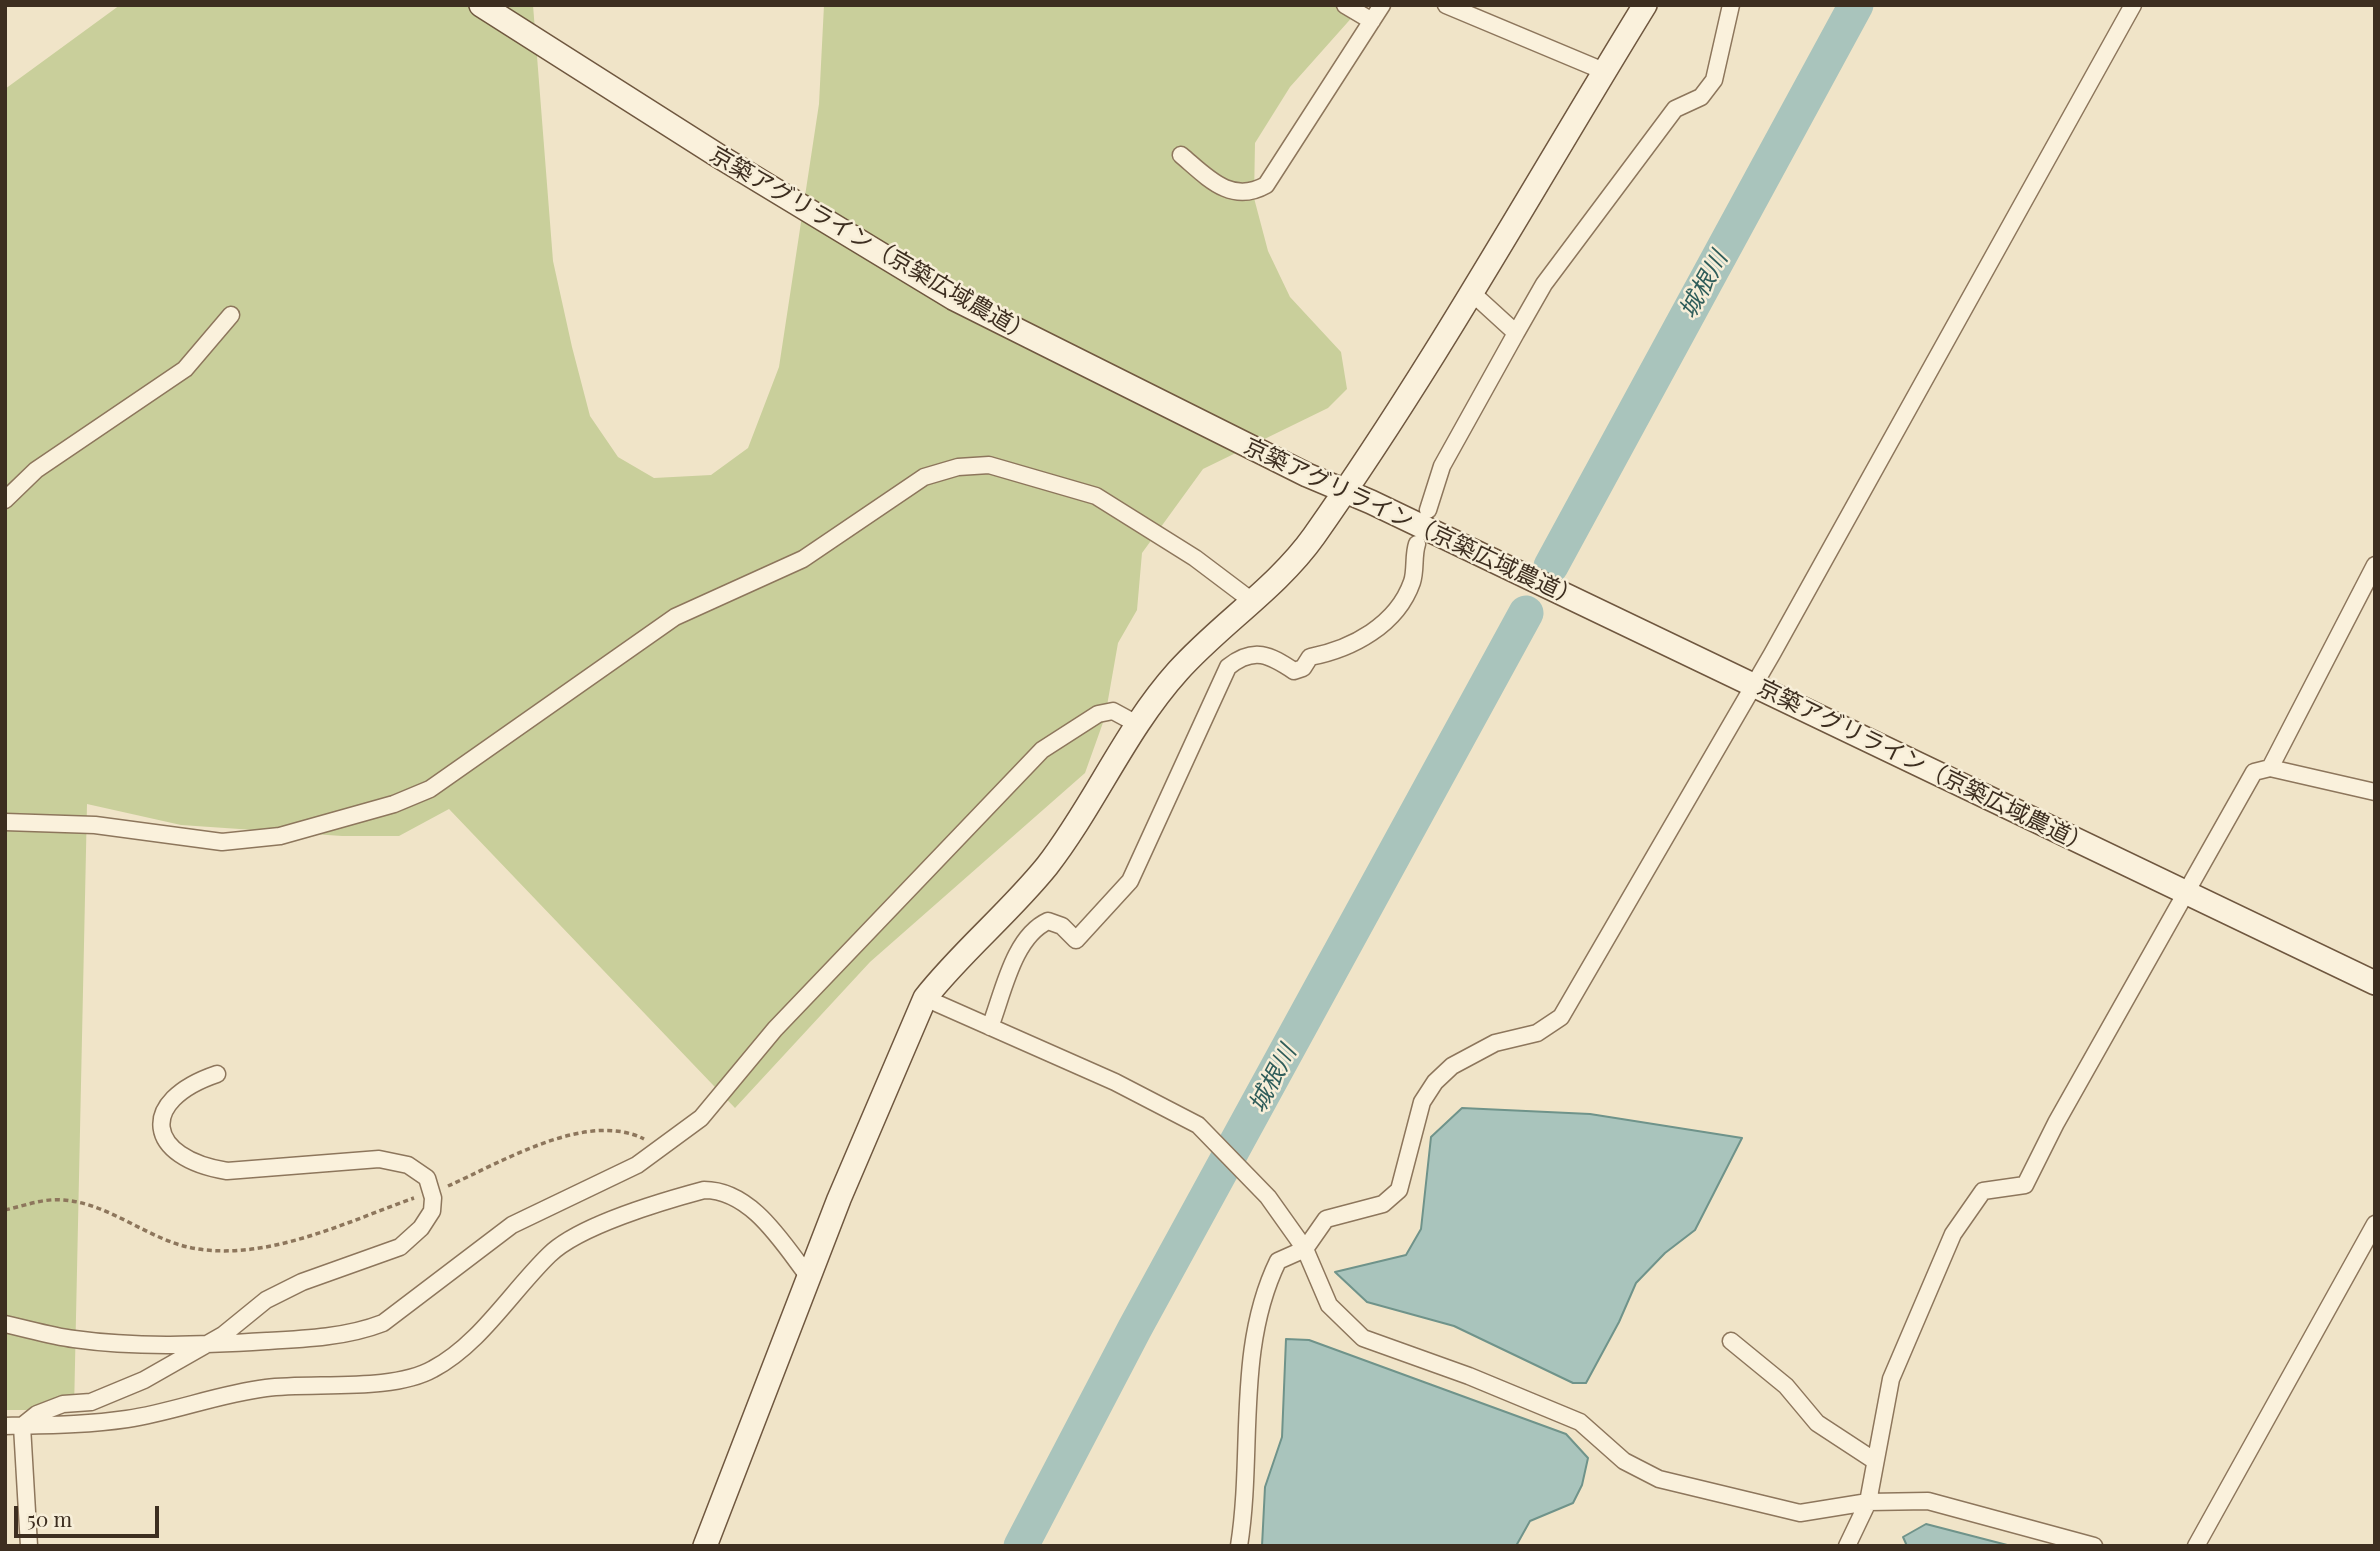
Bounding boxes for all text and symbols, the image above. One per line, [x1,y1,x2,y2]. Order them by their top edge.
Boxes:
street label: 京築アグリライン（京築広域農道） [705,141,1037,349]
water label: 城根川 [1674,247,1734,323]
street label: 京築アグリライン（京築広域農道） [1239,433,1585,613]
street label: 京築アグリライン（京築広域農道） [1753,674,2095,860]
water label: 城根川 [1243,1040,1303,1118]
scale bar [18,1492,163,1536]
text: 50 m [27,1504,72,1532]

